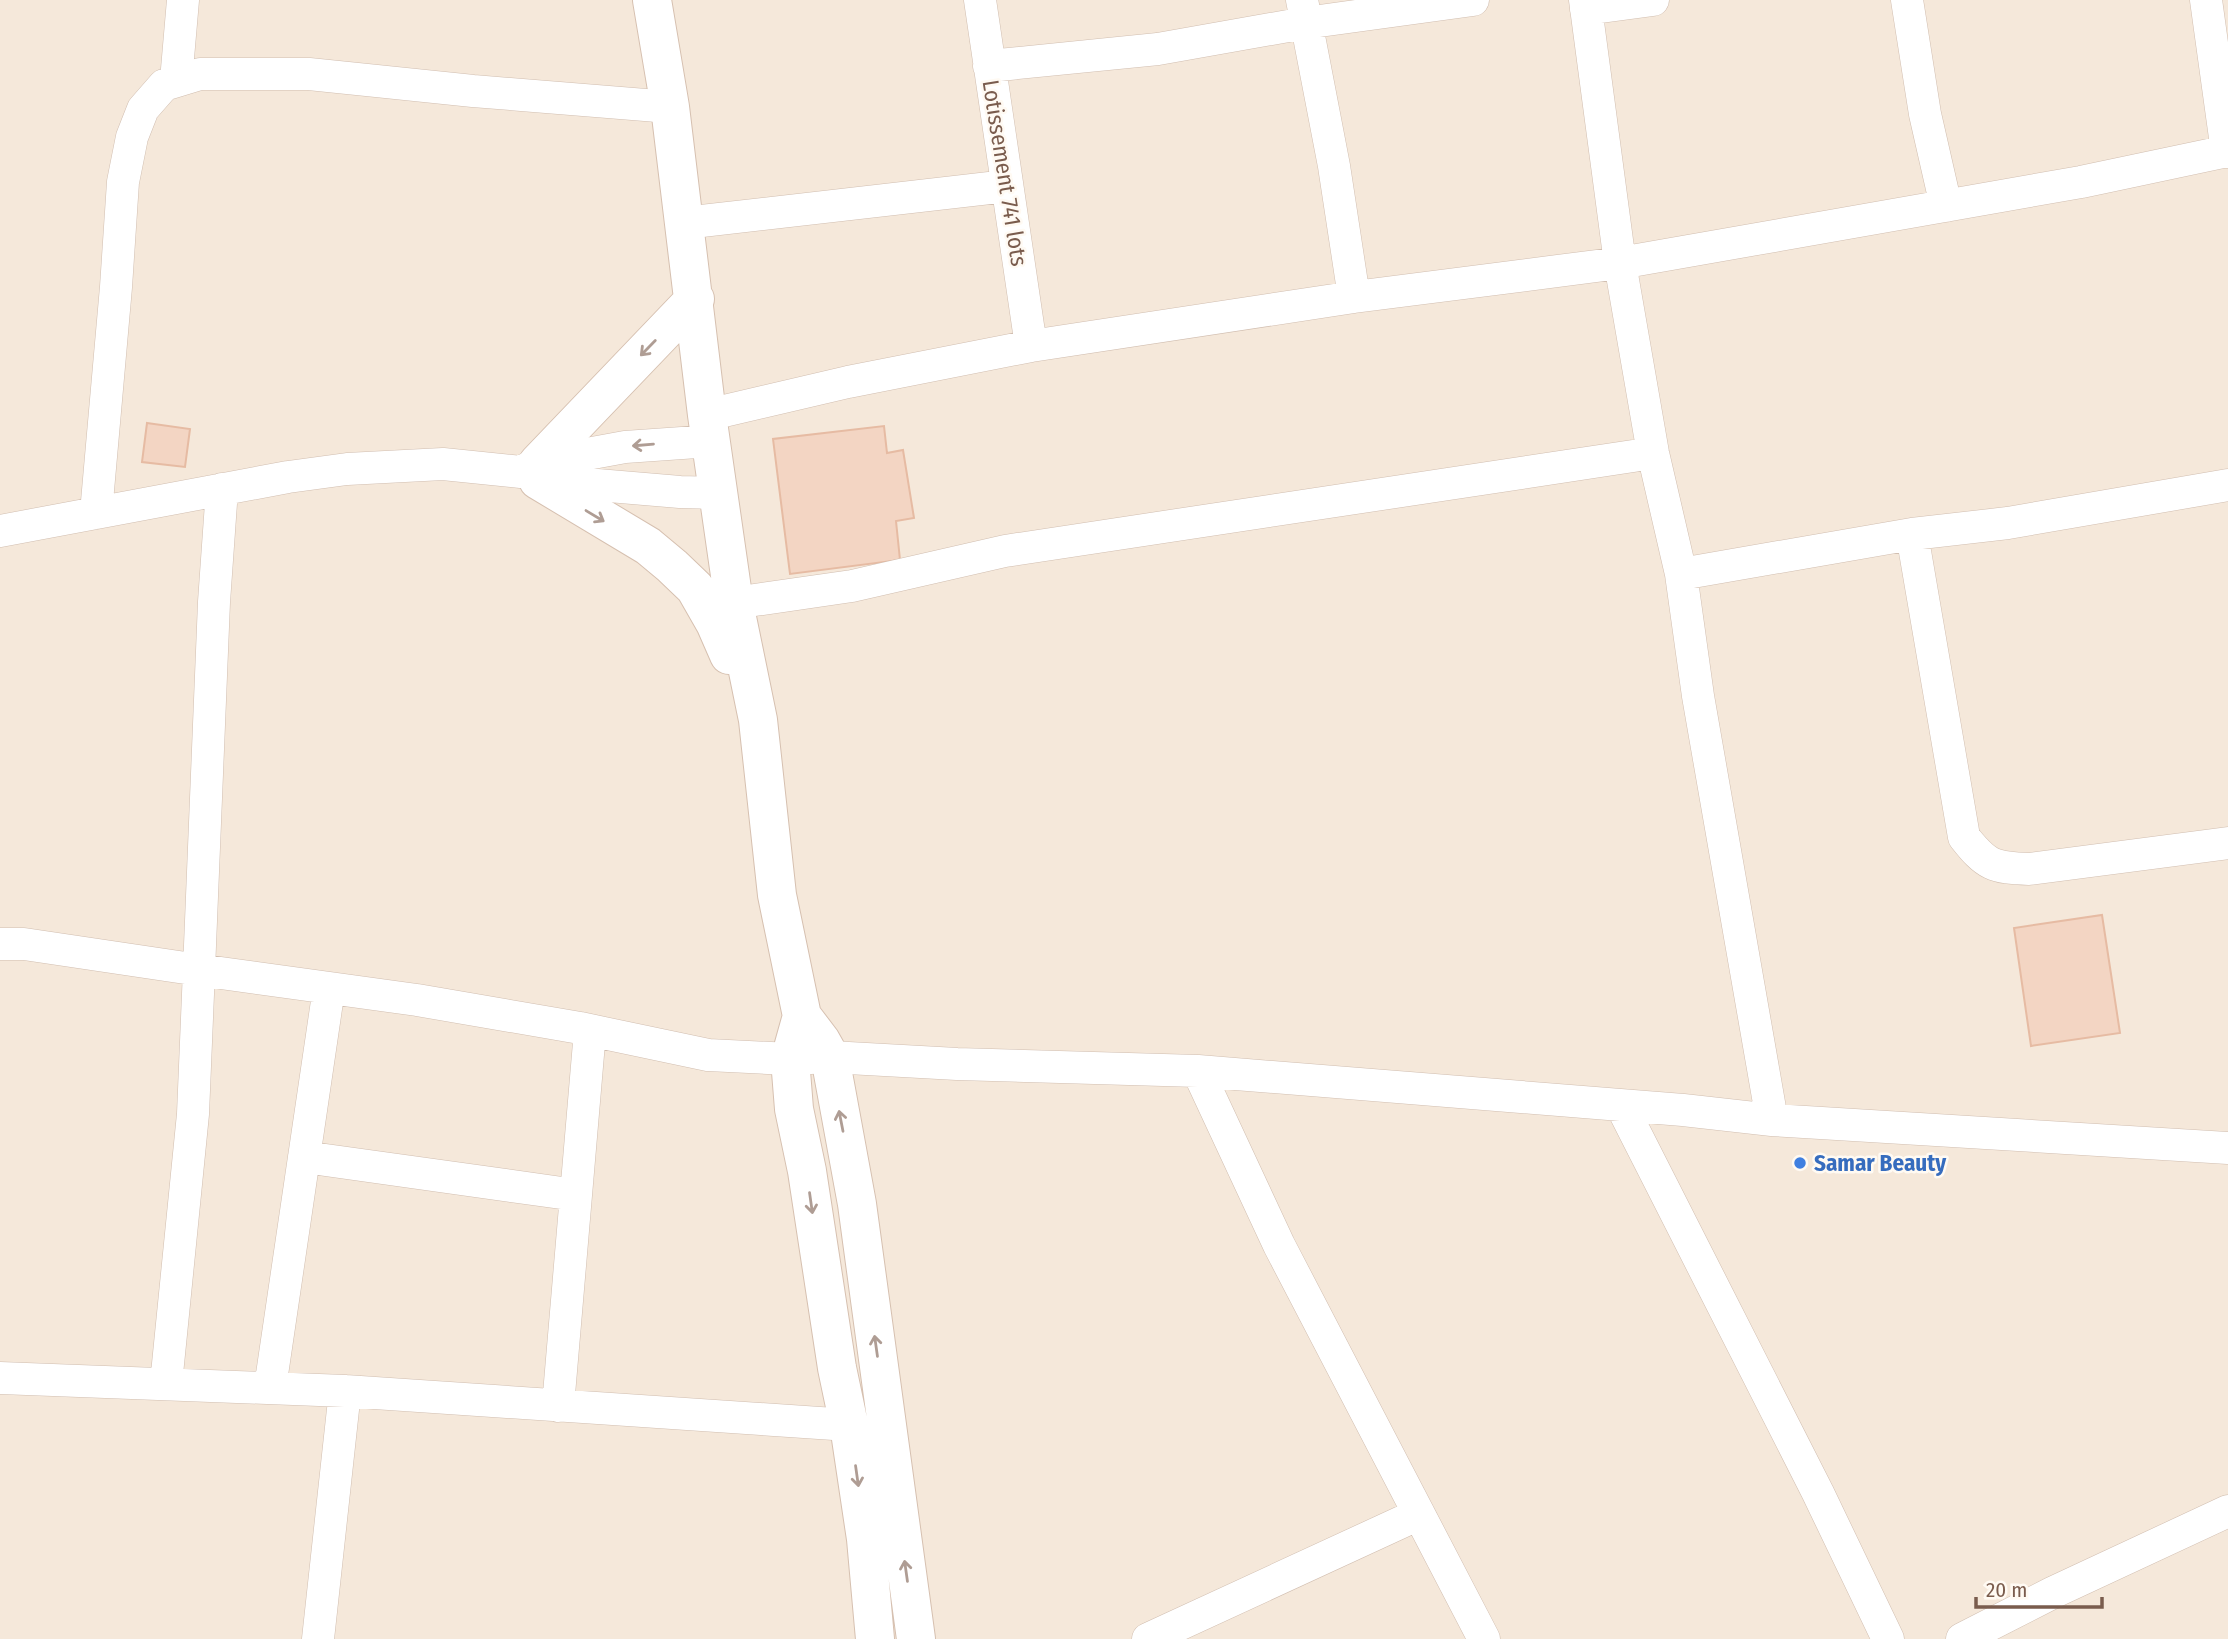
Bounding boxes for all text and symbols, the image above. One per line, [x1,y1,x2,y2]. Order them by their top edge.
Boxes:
street label: Lotissement 741 lots [976,78,1034,268]
one-way arrow [640,339,657,356]
one-way arrow [632,439,655,452]
one-way arrow [585,509,605,523]
one-way arrow [834,1110,847,1133]
place label: Samar Beauty [1814,1149,1947,1177]
marker: Samar Beauty [1792,1155,1808,1171]
one-way arrow [805,1191,818,1214]
one-way arrow [870,1335,883,1358]
one-way arrow [850,1464,863,1487]
one-way arrow [900,1560,913,1583]
scale bar [1976,1566,2102,1610]
text: 20 m [1986,1577,2027,1603]

